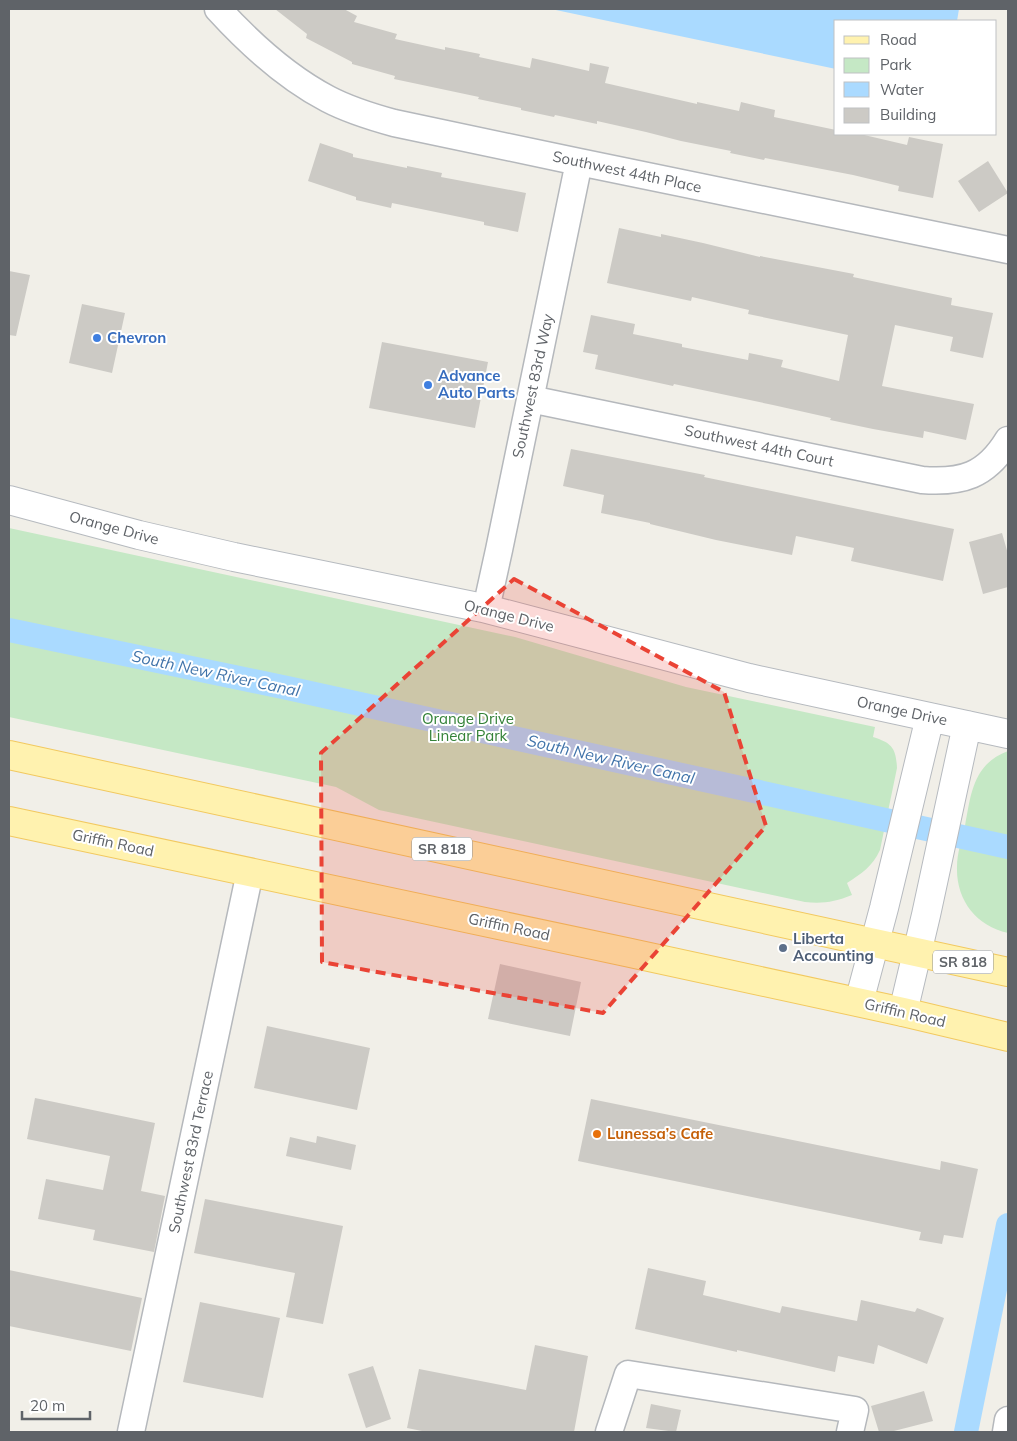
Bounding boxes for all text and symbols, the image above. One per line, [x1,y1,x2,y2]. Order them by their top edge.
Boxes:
legend [834,20,997,135]
text: Road [880,30,917,49]
text: Park [880,55,912,74]
text: Water [880,80,924,99]
text: Building [880,105,936,124]
street label: Southwest 44th Place [551,146,703,197]
street label: Southwest 83rd Way [508,312,557,460]
place label: Chevron [107,328,166,347]
marker: Chevron [91,332,103,344]
place label: Advance Auto Parts [438,366,515,402]
marker: Advance Auto Parts [422,379,434,391]
street label: Southwest 44th Court [683,420,835,471]
street label: Orange Drive [67,506,161,549]
street label: Orange Drive [462,595,556,636]
water label: South New River Canal [130,645,302,701]
street label: Orange Drive [855,692,949,729]
park label: Orange Drive Linear Park [422,709,514,745]
water label: South New River Canal [525,730,697,788]
street label: Griffin Road [71,825,156,860]
road number: SR 818 [412,838,472,861]
street label: Griffin Road [467,909,552,944]
place label: Liberta Accounting [793,929,874,965]
marker: Liberta Accounting [777,942,789,954]
road number: SR 818 [933,950,993,974]
street label: Griffin Road [863,994,948,1031]
street label: Southwest 83rd Terrace [164,1069,217,1235]
place label: Lunessa’s Cafe [607,1124,713,1143]
marker: Lunessa’s Cafe [591,1128,603,1140]
scale bar [22,1388,90,1420]
text: 20 m [30,1396,65,1415]

